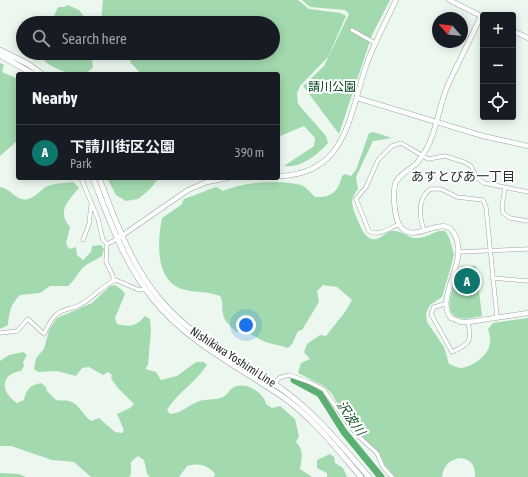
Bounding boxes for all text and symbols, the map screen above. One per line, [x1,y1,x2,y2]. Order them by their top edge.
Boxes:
north arrow [432,12,468,48]
map controls [480,12,516,120]
button: + [480,12,516,48]
search box [16,16,280,60]
icon: search [30,27,52,49]
text: Search here [62,30,127,47]
button: − [480,48,516,84]
park label: 請川公園 [308,80,356,94]
button: locate [480,84,516,120]
text: Nearby [32,88,78,108]
text: 下請川街区公園 [70,138,175,155]
text: A [42,145,48,160]
text: 390 m [235,145,264,160]
text: Park [70,156,92,171]
district label: あすとぴあ一丁目 [411,169,515,184]
pin: A [454,266,480,296]
your location [236,315,256,335]
street label: Nishikiwa Yoshimi Line [188,324,278,390]
water label: 沢波川 [334,398,369,440]

